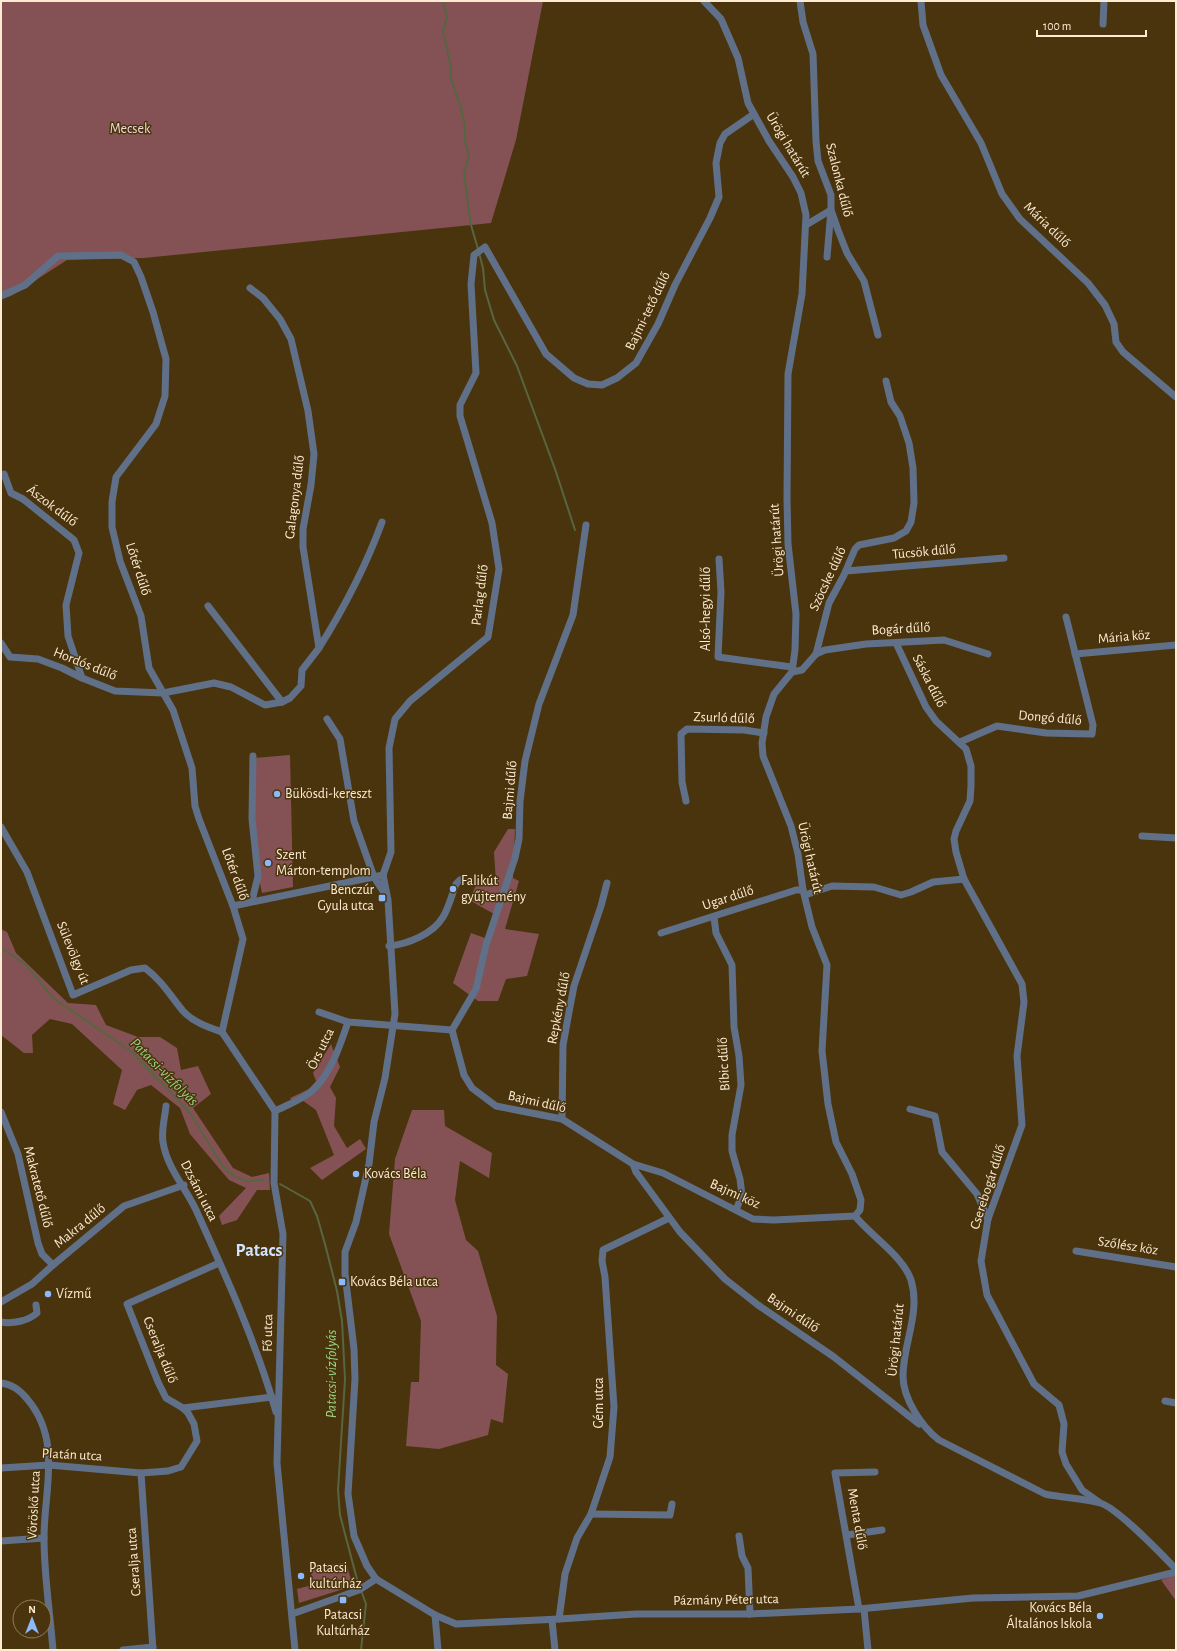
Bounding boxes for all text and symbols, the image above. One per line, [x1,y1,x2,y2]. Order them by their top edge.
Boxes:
scale bar [1037,12,1146,38]
text: 100 m [1043,20,1071,32]
street label: Ürögi határút [763,109,816,180]
park label: Mecsek [110,122,151,136]
street label: Szalonka dűlő [823,141,855,219]
street label: Mária dűlő [1021,200,1073,250]
street label: Bajmi-tető dűlő [623,269,673,352]
street label: Galagonya dűlő [283,454,307,540]
street label: Ászok dűlő [24,480,82,529]
street label: Ürögi határút [764,503,787,577]
street label: Lőtér dűlő [123,541,153,597]
street label: Tücsök dűlő [892,542,957,562]
street label: Szöcske dűlő [807,545,849,613]
street label: Parlag dűlő [469,563,491,626]
street label: Alsó-hegyi dűlő [699,567,713,651]
street label: Bogár dűlő [871,620,931,638]
street label: Mária köz [1097,628,1151,646]
street label: Hordós dűlő [51,645,119,683]
street label: Sáska dűlő [910,652,948,710]
street label: Dongó dűlő [1018,708,1082,728]
street label: Zsurló dűlő [693,710,755,726]
street label: Bajmi dűlő [500,760,520,820]
place label: Bükösdi-kereszt [285,787,372,801]
marker: Bükösdi-kereszt [272,789,282,799]
street label: Ürögi határút [795,820,828,896]
street label: Lőtér dűlő [219,846,251,902]
place label: Szent Márton-templom [276,848,371,878]
marker: Szent Márton-templom [263,858,273,868]
place label: Falikút gyűjtemény [461,874,526,904]
place label: Benczúr Gyula utca [317,883,375,913]
street label: Ugar dűlő [700,883,756,913]
marker: Falikút gyűjtemény [448,884,458,894]
marker: Benczúr Gyula utca [377,893,387,903]
street label: Sülevölgy út [54,920,92,987]
street label: Repkény dűlő [545,971,573,1045]
street label: Örs utca [302,1024,337,1072]
water label: Patacsi-vízfolyás [127,1035,201,1109]
street label: Bíbic dűlő [716,1037,732,1091]
street label: Bajmi dűlő [507,1089,568,1116]
street label: Cserebogár dűlő [968,1143,1008,1231]
street label: Makratető dűlő [21,1145,55,1229]
street label: Dzsámi utca [178,1158,221,1224]
place label: Kovács Béla [364,1167,427,1181]
marker: Kovács Béla [351,1169,361,1179]
street label: Bajmi köz [708,1177,762,1211]
street label: Makra dűlő [52,1201,108,1251]
street label: Szőlész köz [1097,1234,1159,1258]
district label: Patacs [236,1242,282,1260]
place label: Kovács Béla utca [350,1275,439,1289]
marker: Kovács Béla utca [337,1277,347,1287]
place label: Vízmű [56,1287,91,1301]
marker: Vízmű [43,1289,53,1299]
street label: Bajmi dűlő [764,1291,822,1335]
street label: Ürögi határút [882,1302,907,1377]
street label: Fő utca [261,1313,275,1352]
street label: Cseralja dűlő [140,1315,180,1385]
water label: Patacsi-vízfolyás [324,1329,339,1418]
street label: Gém utca [592,1377,606,1429]
street label: Platán utca [41,1446,103,1464]
street label: Vöröskő utca [25,1470,43,1540]
street label: Menta dűlő [845,1487,869,1551]
street label: Cseralja utca [125,1527,143,1597]
place label: Patacsi kultúrház [309,1561,362,1591]
marker: Patacsi kultúrház [296,1571,306,1581]
street label: Pázmány Péter utca [673,1592,780,1608]
marker: Patacsi Kultúrház [338,1595,348,1605]
north arrow [12,1599,52,1639]
place label: Kovács Béla Általános Iskola [1007,1601,1093,1631]
text: N [28,1604,36,1615]
place label: Patacsi Kultúrház [316,1608,370,1638]
marker: Kovács Béla Általános Iskola [1095,1611,1105,1621]

